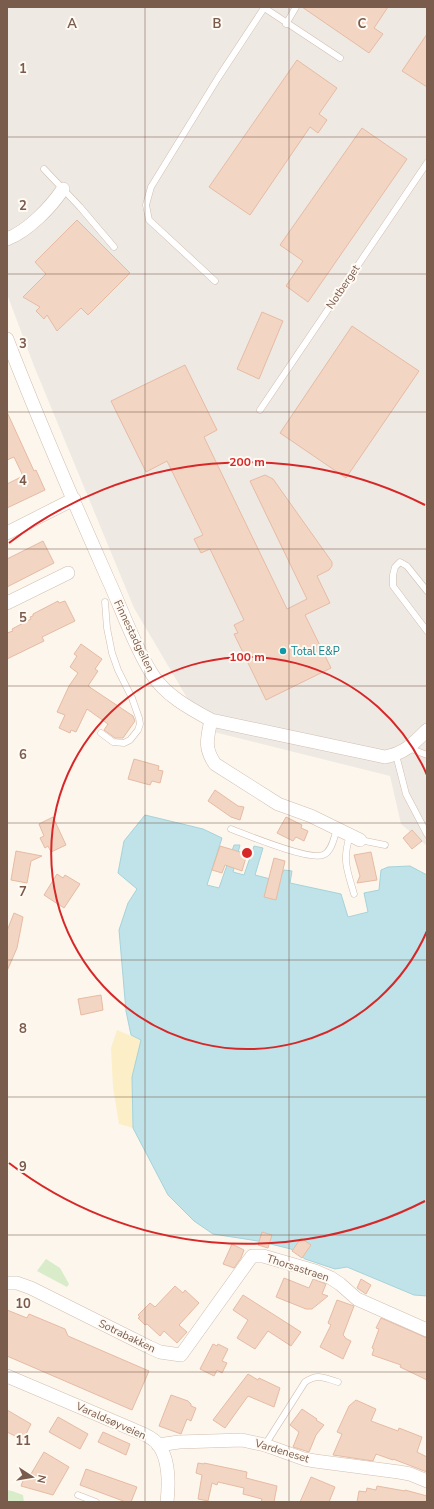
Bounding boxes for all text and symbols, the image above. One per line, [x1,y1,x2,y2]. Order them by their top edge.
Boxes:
text: A [67,15,77,33]
text: B [213,15,222,33]
text: C [358,15,367,33]
text: 1 [19,60,27,78]
text: 2 [19,197,27,215]
street label: Notberget [323,262,363,312]
text: 3 [19,335,27,353]
text: 200 m [229,454,265,470]
text: 4 [19,472,27,490]
street label: Finnestadgeilen [110,597,158,675]
text: 5 [19,609,27,627]
place label: Total E&P [291,644,340,659]
marker: Total E&P [278,646,288,656]
text: 100 m [229,649,265,665]
text: 6 [19,746,27,764]
centre of rings [240,846,254,860]
text: 7 [19,883,27,901]
text: 8 [19,1020,27,1038]
text: 9 [19,1158,27,1176]
street label: Thorsastraen [265,1251,331,1285]
text: 10 [15,1295,31,1313]
street label: Sotrabakken [96,1316,158,1356]
street label: Varaldsøyveien [73,1398,148,1443]
text: 11 [15,1432,31,1450]
street label: Vardeneset [252,1435,311,1466]
north arrow [12,1457,52,1497]
text: N [33,1473,49,1485]

